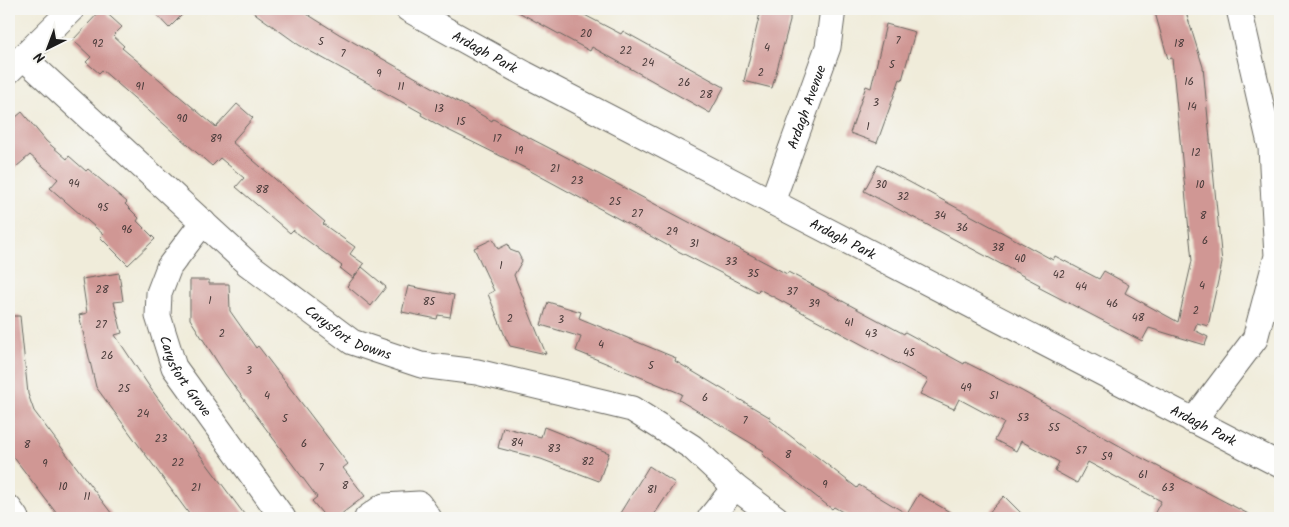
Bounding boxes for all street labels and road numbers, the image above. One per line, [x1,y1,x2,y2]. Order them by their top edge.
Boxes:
street label: Ardagh Park [448,26,522,80]
street label: Ardagh Avenue [782,62,833,152]
street label: Ardagh Park [806,213,880,266]
street label: Carysfort Downs [300,300,394,366]
street label: Carysfort Grove [153,333,217,422]
street label: Ardagh Park [1166,400,1240,453]

